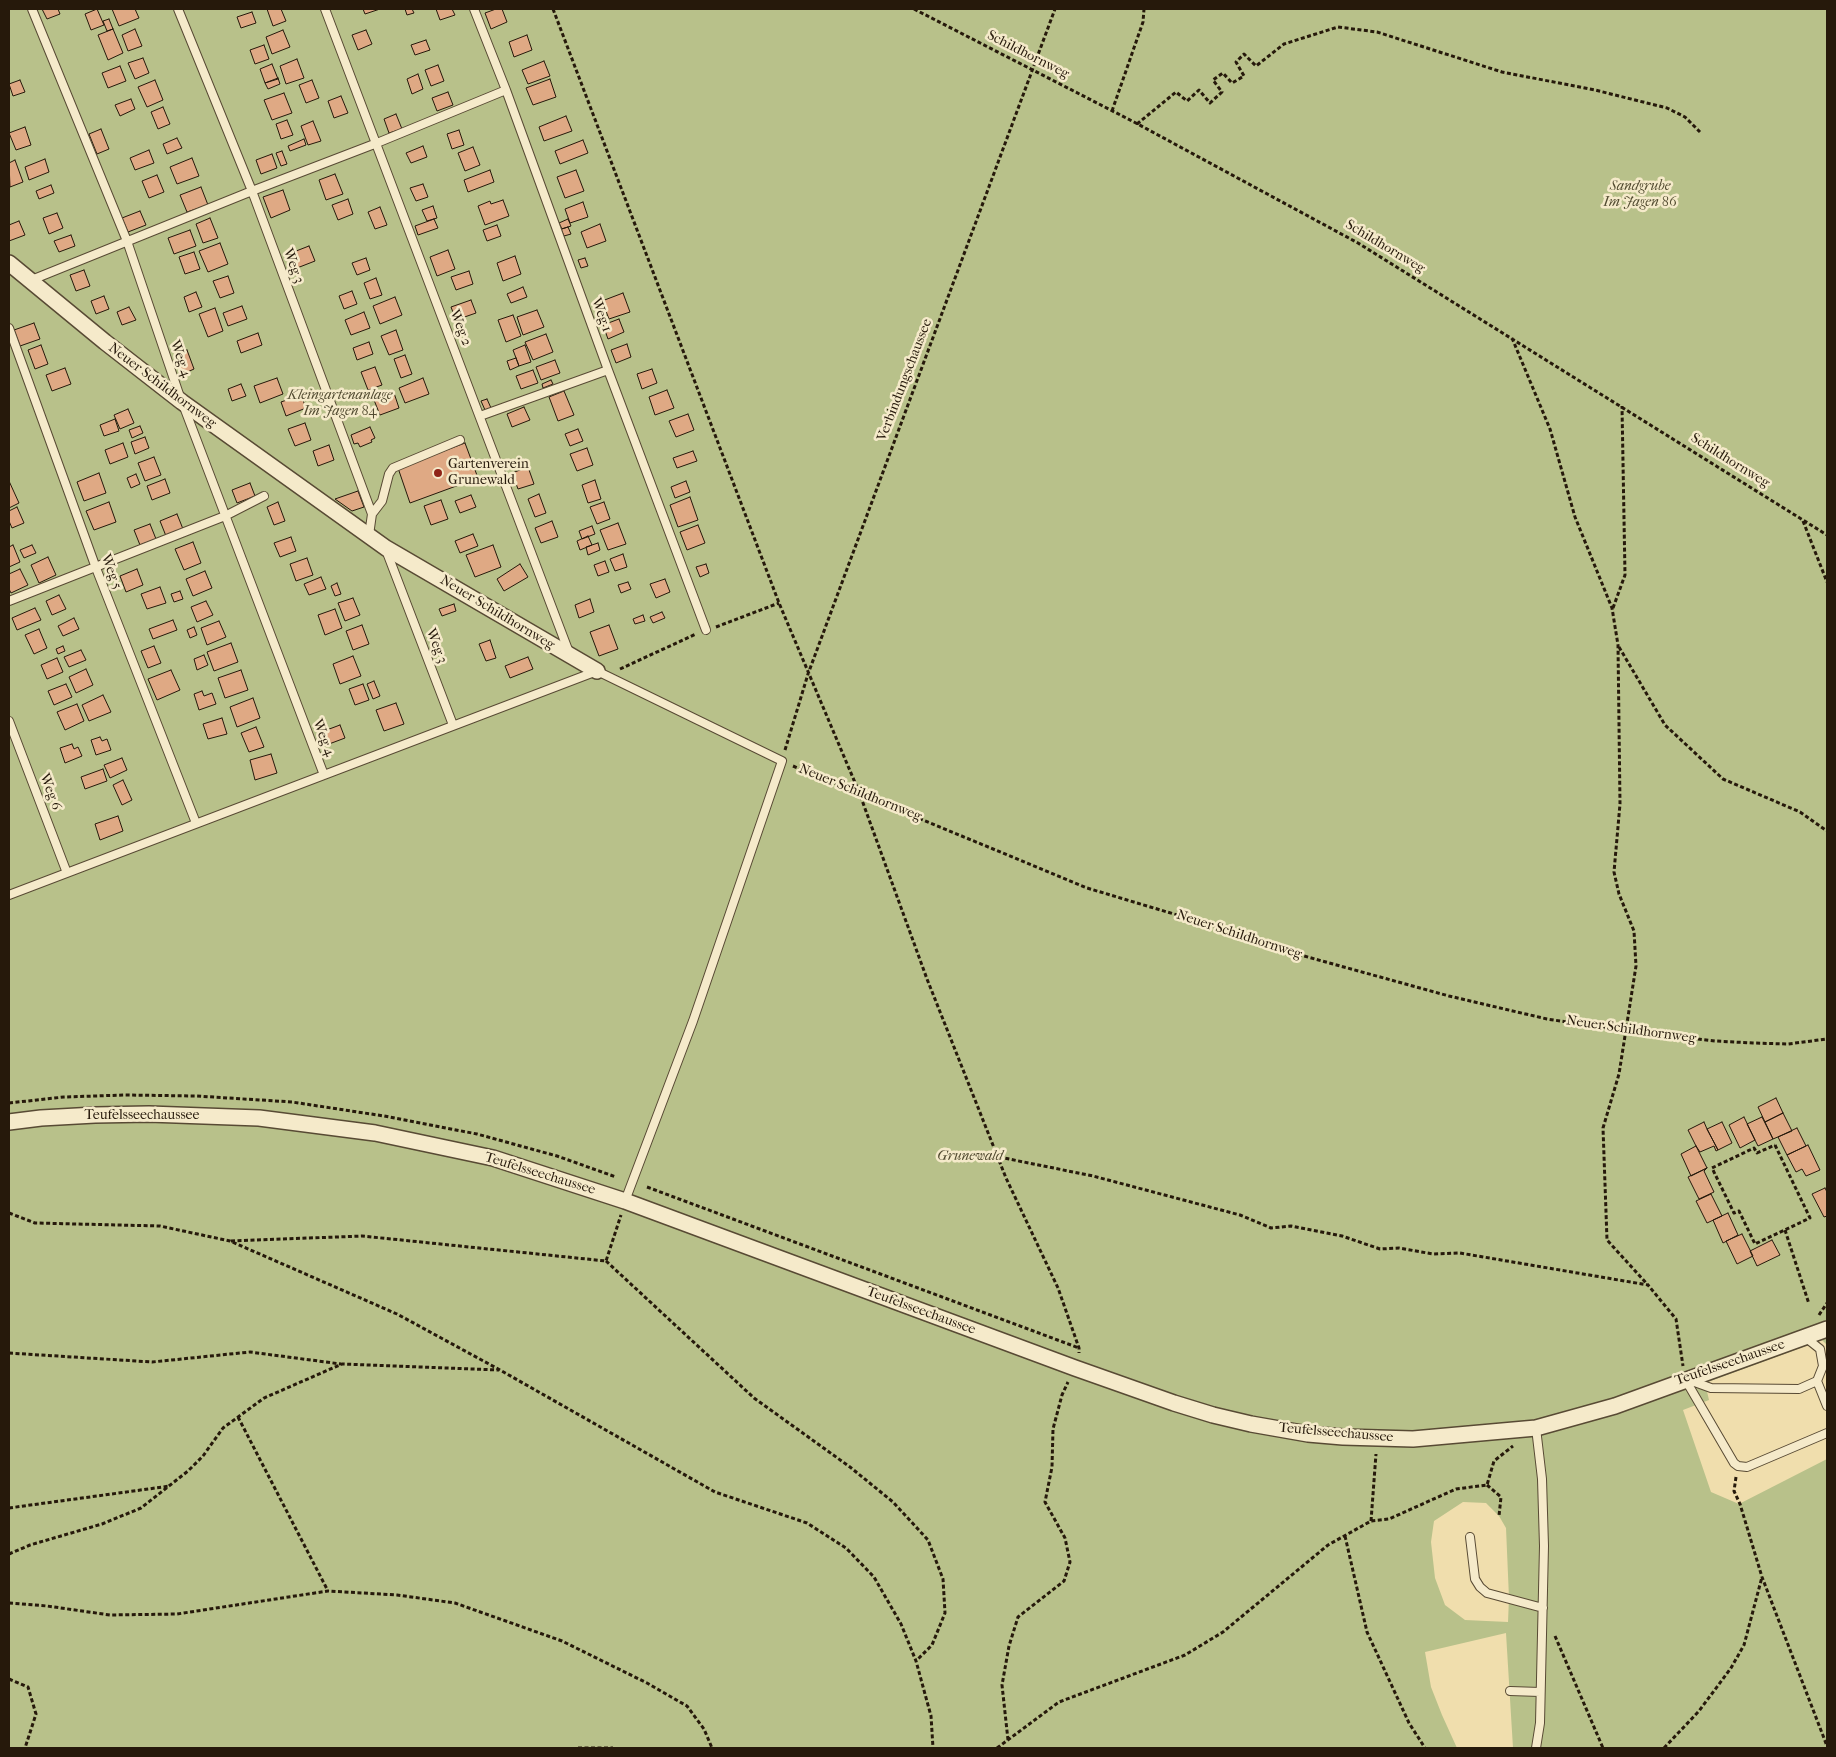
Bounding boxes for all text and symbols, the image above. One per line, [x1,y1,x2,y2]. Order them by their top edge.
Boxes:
street label: Schildhornweg [984,27,1072,83]
park label: Sandgrube Im Jagen 86 [1603,179,1677,212]
street label: Schildhornweg [1342,217,1428,277]
street label: Weg 3 [279,246,307,286]
street label: Weg 1 [587,296,615,334]
street label: Weg 2 [445,308,475,348]
street label: Verbindungschaussee [874,317,936,443]
street label: Weg 4 [166,338,194,380]
street label: Neuer Schildhornweg [105,340,219,432]
park label: Kleingartenanlage Im Jagen 84 [288,388,392,421]
street label: Schildhornweg [1687,430,1773,492]
place label: Gartenverein Grunewald [448,457,529,490]
marker: Gartenverein Grunewald [432,467,444,479]
street label: Weg 5 [97,552,125,592]
street label: Neuer Schildhornweg [437,572,557,654]
street label: Weg 3 [422,626,450,666]
street label: Weg 4 [308,717,338,759]
street label: Neuer Schildhornweg [796,761,924,825]
street label: Weg 6 [35,771,65,813]
street label: Neuer Schildhornweg [1174,907,1304,963]
street label: Neuer Schildhornweg [1565,1013,1697,1047]
street label: Teufelsseechaussee [85,1108,199,1124]
street label: Teufelsseechaussee [483,1149,597,1199]
park label: Grunewald [937,1149,1003,1165]
street label: Teufelsseechaussee [864,1283,978,1339]
street label: Teufelsseechaussee [1673,1336,1787,1390]
street label: Teufelsseechaussee [1278,1420,1394,1446]

